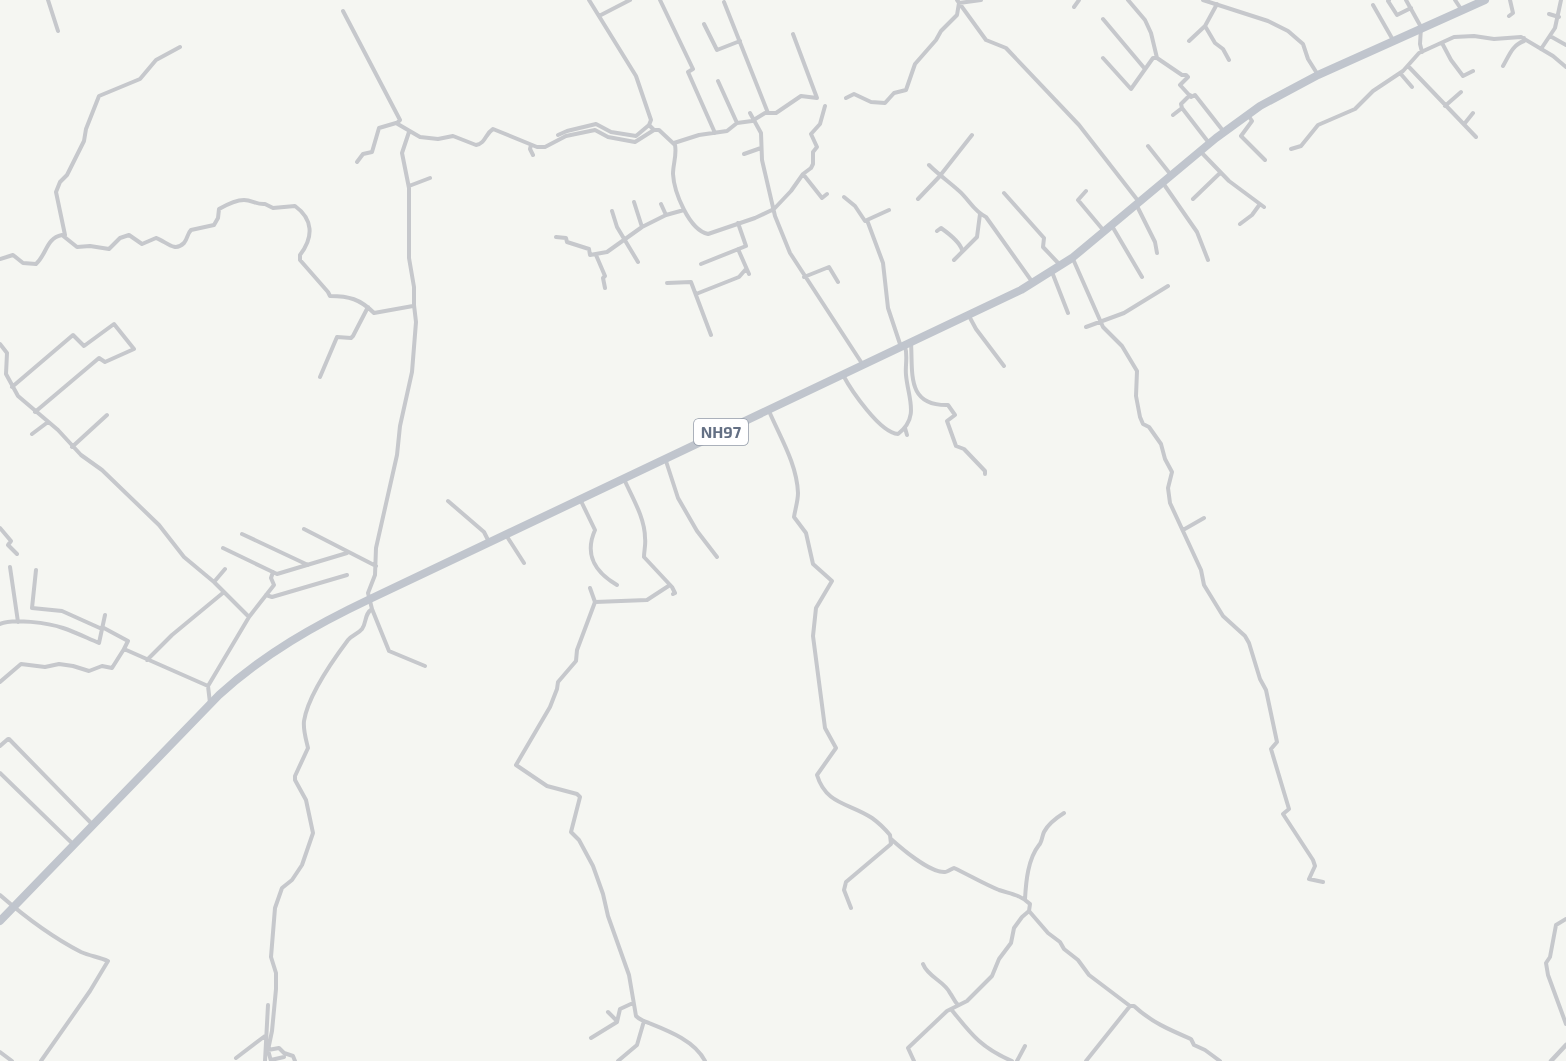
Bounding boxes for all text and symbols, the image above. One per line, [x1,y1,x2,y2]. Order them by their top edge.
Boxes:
road number: NH97 [694,419,748,445]

